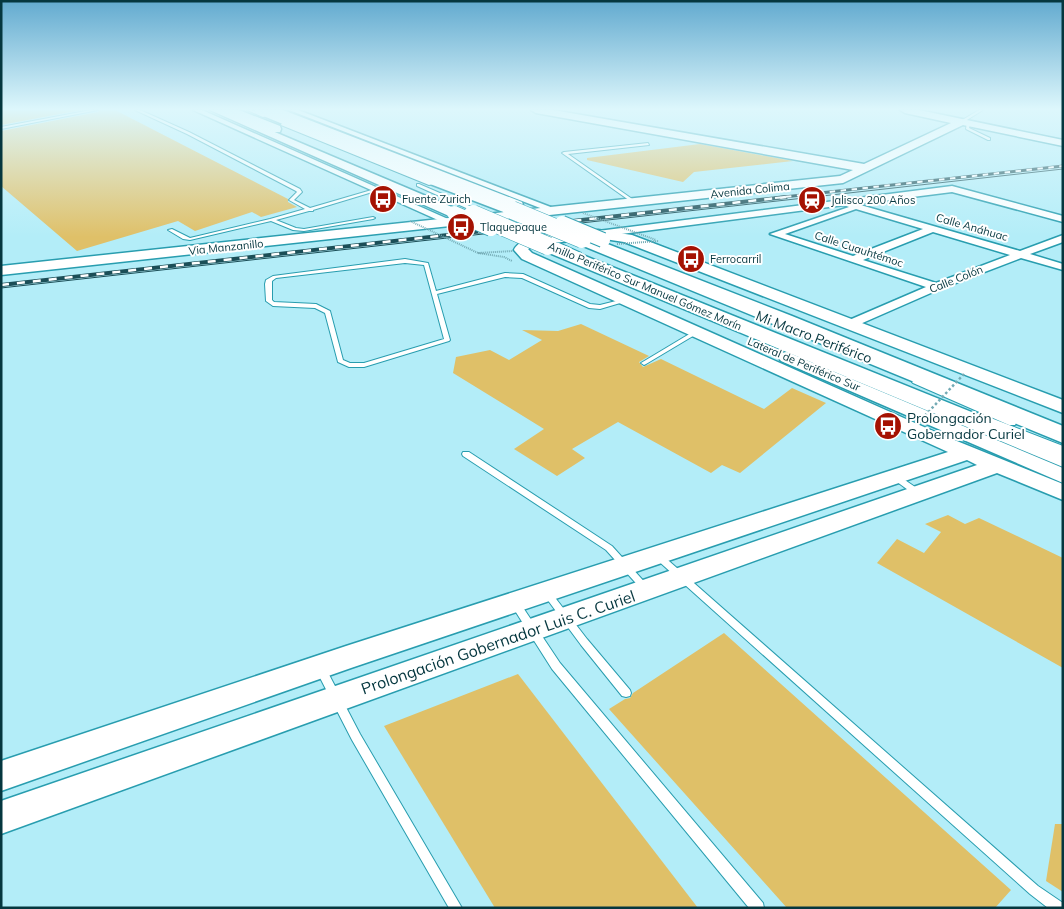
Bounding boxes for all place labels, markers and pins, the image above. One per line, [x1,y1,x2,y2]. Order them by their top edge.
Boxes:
bus stop icon: Fuente Zurich [368,184,398,214]
station icon: Jalisco 200 Años [797,185,827,215]
place label: Fuente Zurich [402,192,471,206]
place label: Jalisco 200 Años [831,193,915,207]
bus stop icon: Tlaquepaque [446,212,476,242]
place label: Tlaquepaque [480,220,547,234]
bus stop icon: Ferrocarril [676,244,706,274]
place label: Ferrocarril [710,252,761,266]
place label: Prolongación Gobernador Curiel [907,409,1025,443]
bus stop icon: Prolongación Gobernador Curiel [873,411,903,441]

